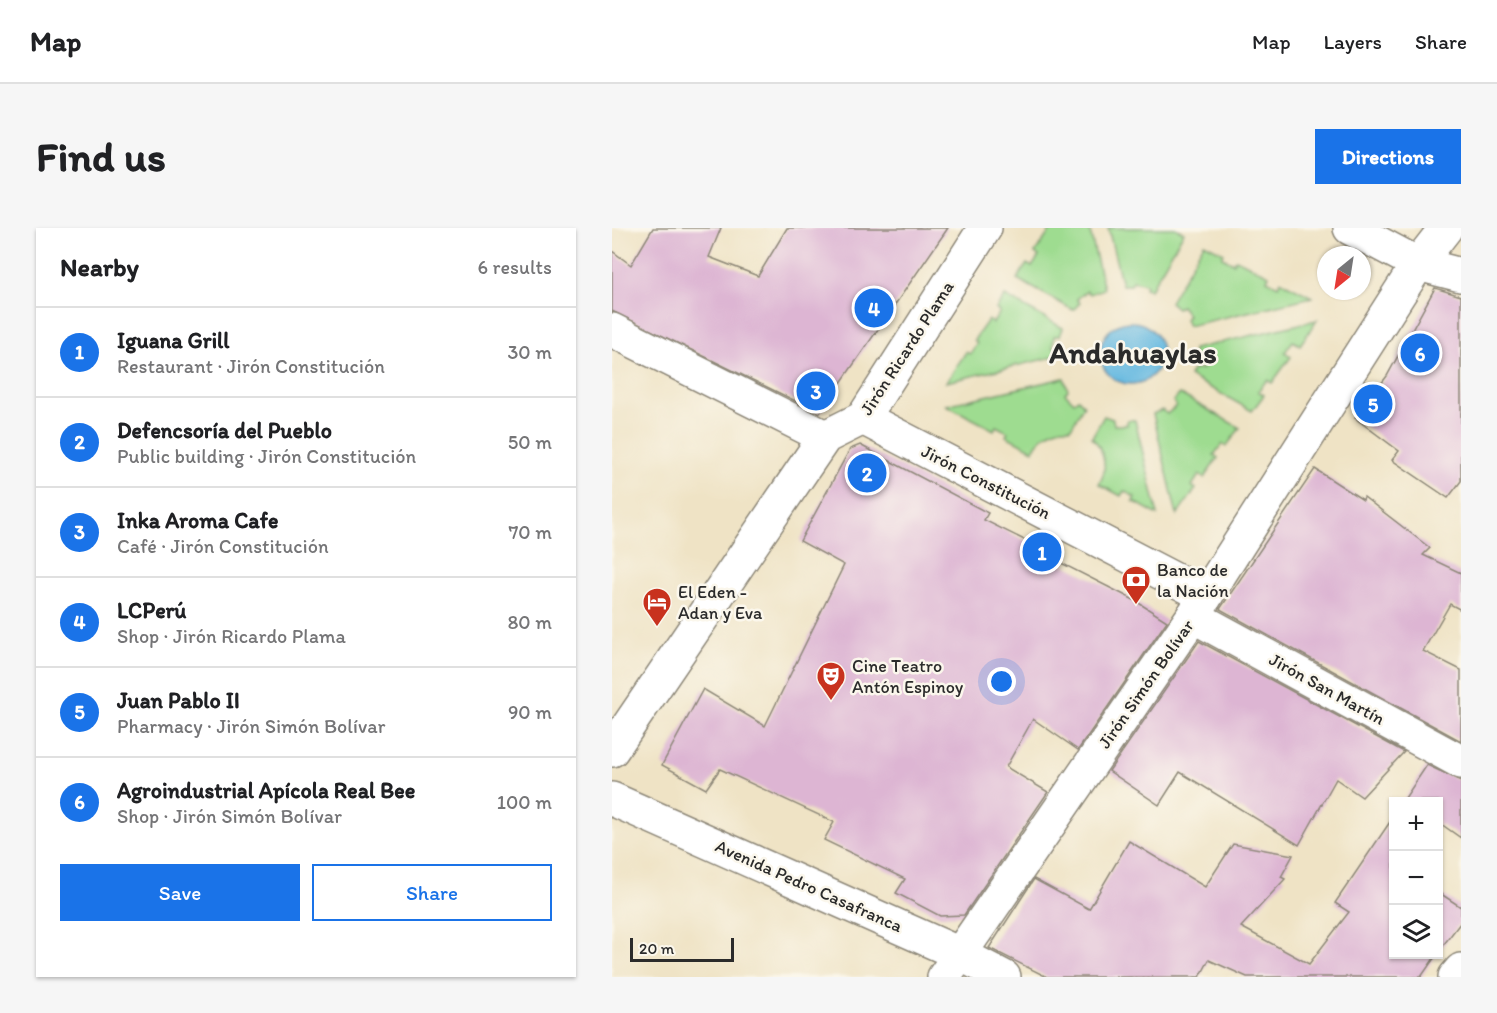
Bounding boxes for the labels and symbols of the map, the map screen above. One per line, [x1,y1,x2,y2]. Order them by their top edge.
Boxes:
north arrow [1317,246,1371,300]
street label: Jirón Ricardo Plama [855,276,959,419]
pin: 4 [854,286,894,331]
pin: 6 [1400,330,1440,376]
district label: Andahuaylas [1048,334,1217,371]
pin: 3 [796,368,836,414]
pin: 5 [1354,382,1392,426]
street label: Jirón Constitución [918,440,1055,524]
pin: 2 [848,450,886,496]
pin: 1 [1022,530,1062,574]
place label: Banco de la Nación [1157,559,1229,602]
bank icon: Banco de la Nación [1120,564,1152,606]
place label: El Eden - Adan y Eva [678,581,763,624]
hotel icon: El Eden - Adan y Eva [641,586,673,628]
street label: Jirón Simón Bolívar [1093,615,1199,753]
street label: Jirón San Martín [1265,648,1389,730]
place label: Cine Teatro Antón Espinoy [852,655,964,698]
theatre icon: Cine Teatro Antón Espinoy [815,660,847,702]
your location [987,667,1016,696]
street label: Avenida Pedro Casafranca [712,835,907,937]
scale bar [630,935,734,962]

